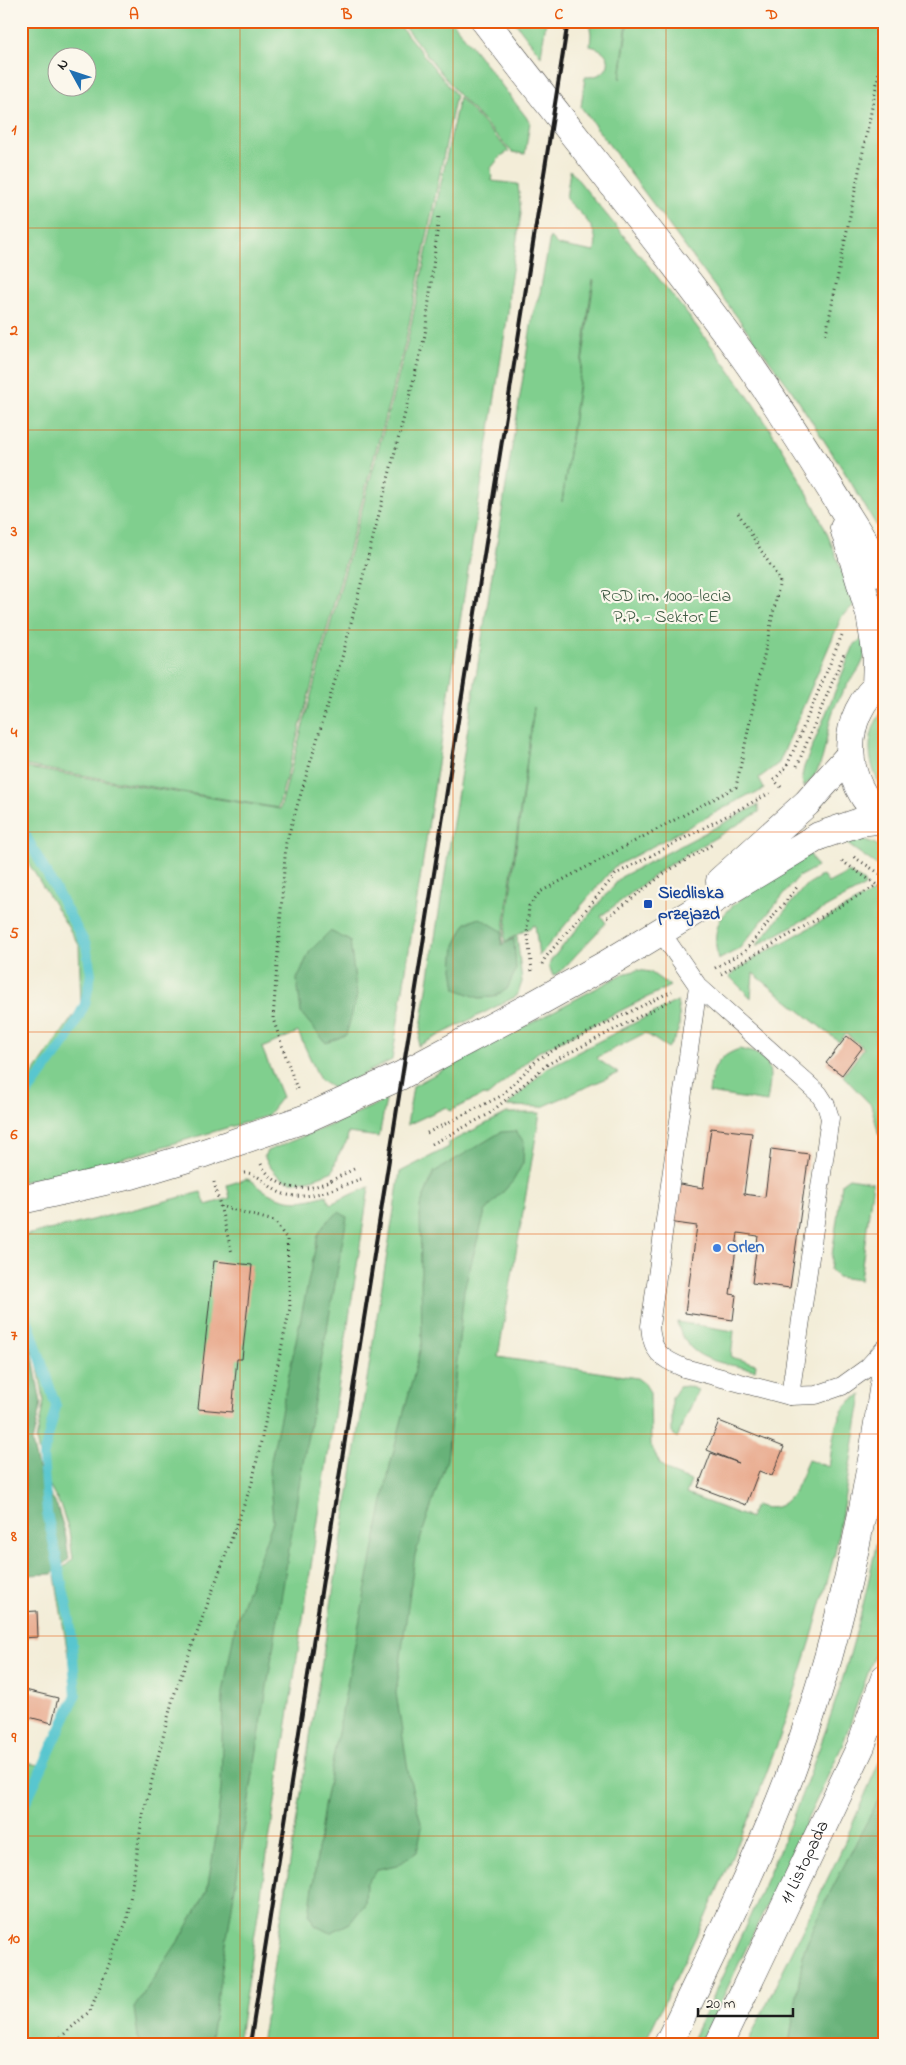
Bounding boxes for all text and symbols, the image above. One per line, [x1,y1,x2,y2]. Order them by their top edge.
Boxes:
text: A [129,3,139,27]
text: B [341,3,353,27]
text: C [555,3,564,27]
text: D [765,3,778,27]
north arrow [48,48,98,98]
text: N [52,54,74,75]
text: 1 [11,118,17,142]
text: 2 [9,319,18,343]
text: 3 [10,520,18,544]
park label: ROD im. 1000-lecia P.P. - Sektor E [601,584,731,631]
text: 4 [10,721,18,745]
place label: Siedliska przejazd [658,881,724,928]
marker: Siedliska przejazd [642,898,654,910]
text: 5 [9,922,19,946]
text: 6 [9,1123,18,1147]
place label: Orlen [727,1235,764,1261]
marker: Orlen [711,1242,723,1254]
text: 7 [11,1324,18,1348]
text: 8 [10,1525,17,1549]
text: 9 [11,1726,17,1750]
street label: 11 Listopada [774,1816,837,1909]
text: 10 [8,1927,20,1951]
scale bar [698,1985,794,2017]
text: 20 m [706,1993,736,2015]

